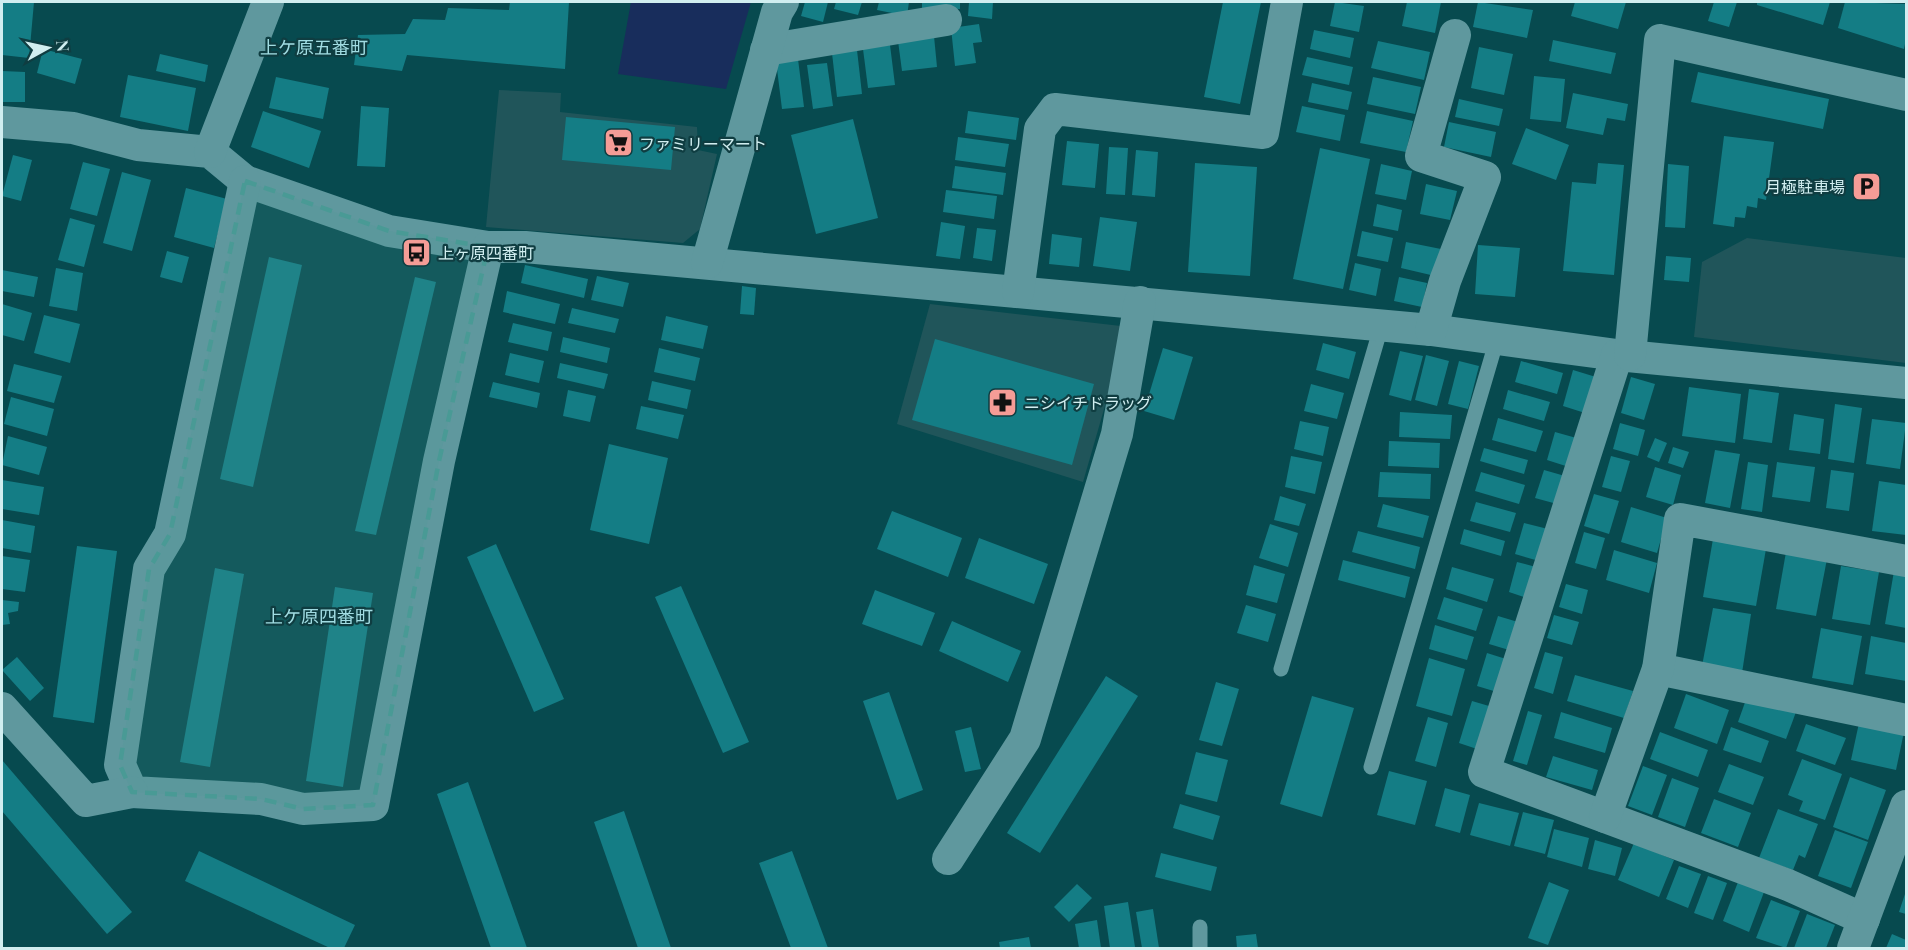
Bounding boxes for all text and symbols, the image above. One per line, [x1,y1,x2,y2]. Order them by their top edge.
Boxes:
north arrow [18,18,78,78]
district label: 上ケ原五番町 [260,35,368,59]
text: N [52,39,75,53]
supermarket icon: ファミリーマート [602,127,634,159]
place label: ファミリーマート [639,133,767,154]
parking icon: 月極駐車場 [1850,170,1882,202]
place label: 月極駐車場 [1765,176,1845,197]
bus stop icon: 上ヶ原四番町 [401,236,433,268]
place label: 上ヶ原四番町 [438,242,534,263]
pharmacy icon: ニシイチドラッグ [987,386,1019,418]
place label: ニシイチドラッグ [1024,392,1152,413]
district label: 上ケ原四番町 [265,604,373,628]

